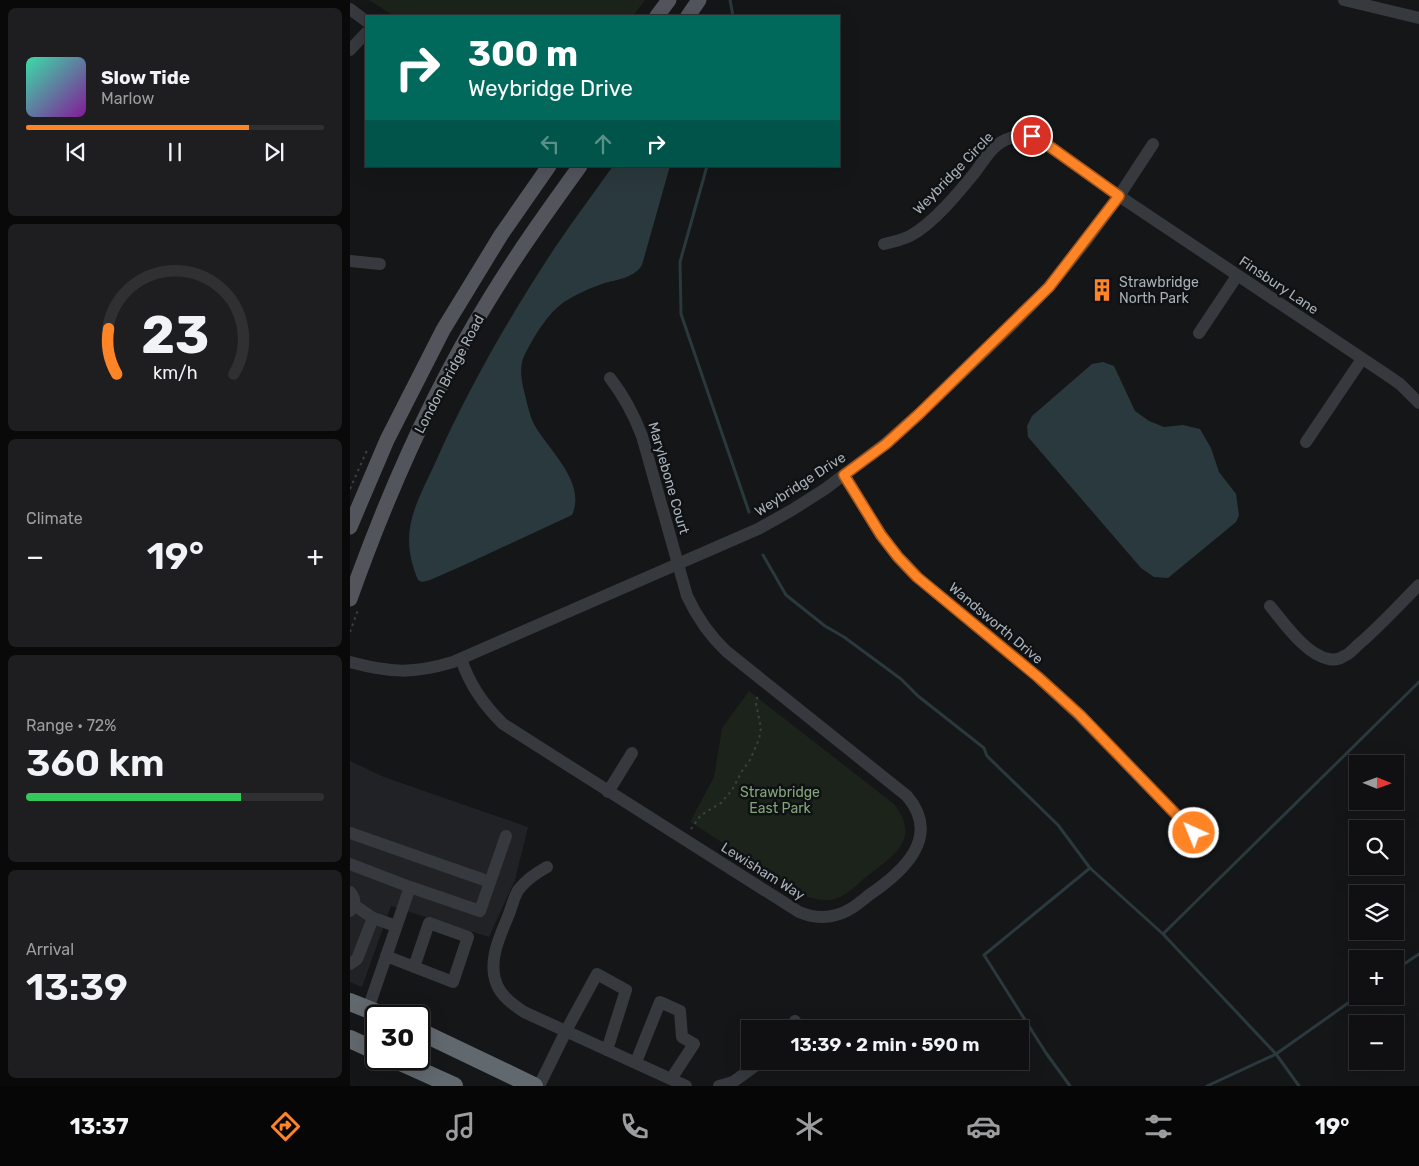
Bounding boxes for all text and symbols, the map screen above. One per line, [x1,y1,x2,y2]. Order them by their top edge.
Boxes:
text: 300 m [468,33,578,75]
icon: right [385,35,450,100]
text: Slow Tide [101,66,190,89]
text: Weybridge Drive [468,75,633,102]
text: Marlow [101,89,154,108]
pin [1011,115,1053,157]
icon: arrive [1018,122,1046,150]
street label: Weybridge Circle [910,128,997,218]
icon: left [536,130,564,158]
icon: ahead [589,130,617,158]
icon: right [642,130,670,158]
icon: previous [62,138,90,166]
icon: pause [161,138,189,166]
icon: next [260,138,288,166]
street label: Finsbury Lane [1236,253,1322,318]
place label: Strawbridge North Park [1119,274,1199,307]
building icon: Strawbridge North Park [1089,277,1115,303]
text: 23 [141,304,209,366]
street label: London Bridge Road [411,312,488,436]
text: km/h [153,362,197,383]
street label: Marylebone Court [644,420,693,537]
street label: Weybridge Drive [752,449,849,520]
text: Climate [26,509,83,528]
text: 19° [147,533,204,579]
text: − [26,540,44,573]
text: + [307,540,324,573]
street label: Wandsworth Drive [945,579,1046,668]
text: Range · 72% [26,716,116,735]
text: 360 km [26,740,165,786]
north arrow [1349,755,1404,810]
map controls [1349,755,1404,1070]
park label: Strawbridge East Park [740,784,820,817]
position arrow [1167,806,1219,858]
button: search [1349,820,1404,875]
street label: Lewisham Way [718,839,808,904]
button: layers [1349,885,1404,940]
text: Arrival [26,940,74,959]
button: + [1349,950,1404,1005]
text: 13:39 [26,964,128,1010]
speed limit sign: 30 [365,1005,430,1070]
button: − [1349,1015,1404,1070]
text: 13:39 · 2 min · 590 m [790,1033,980,1056]
icon: directions [268,1109,303,1144]
icon: music [443,1109,478,1144]
icon: phone [617,1109,652,1144]
icon: climate [792,1109,827,1144]
icon: car [966,1109,1001,1144]
icon: filters [1141,1109,1176,1144]
text: 13:37 [70,1113,129,1140]
text: 19° [1315,1113,1349,1140]

